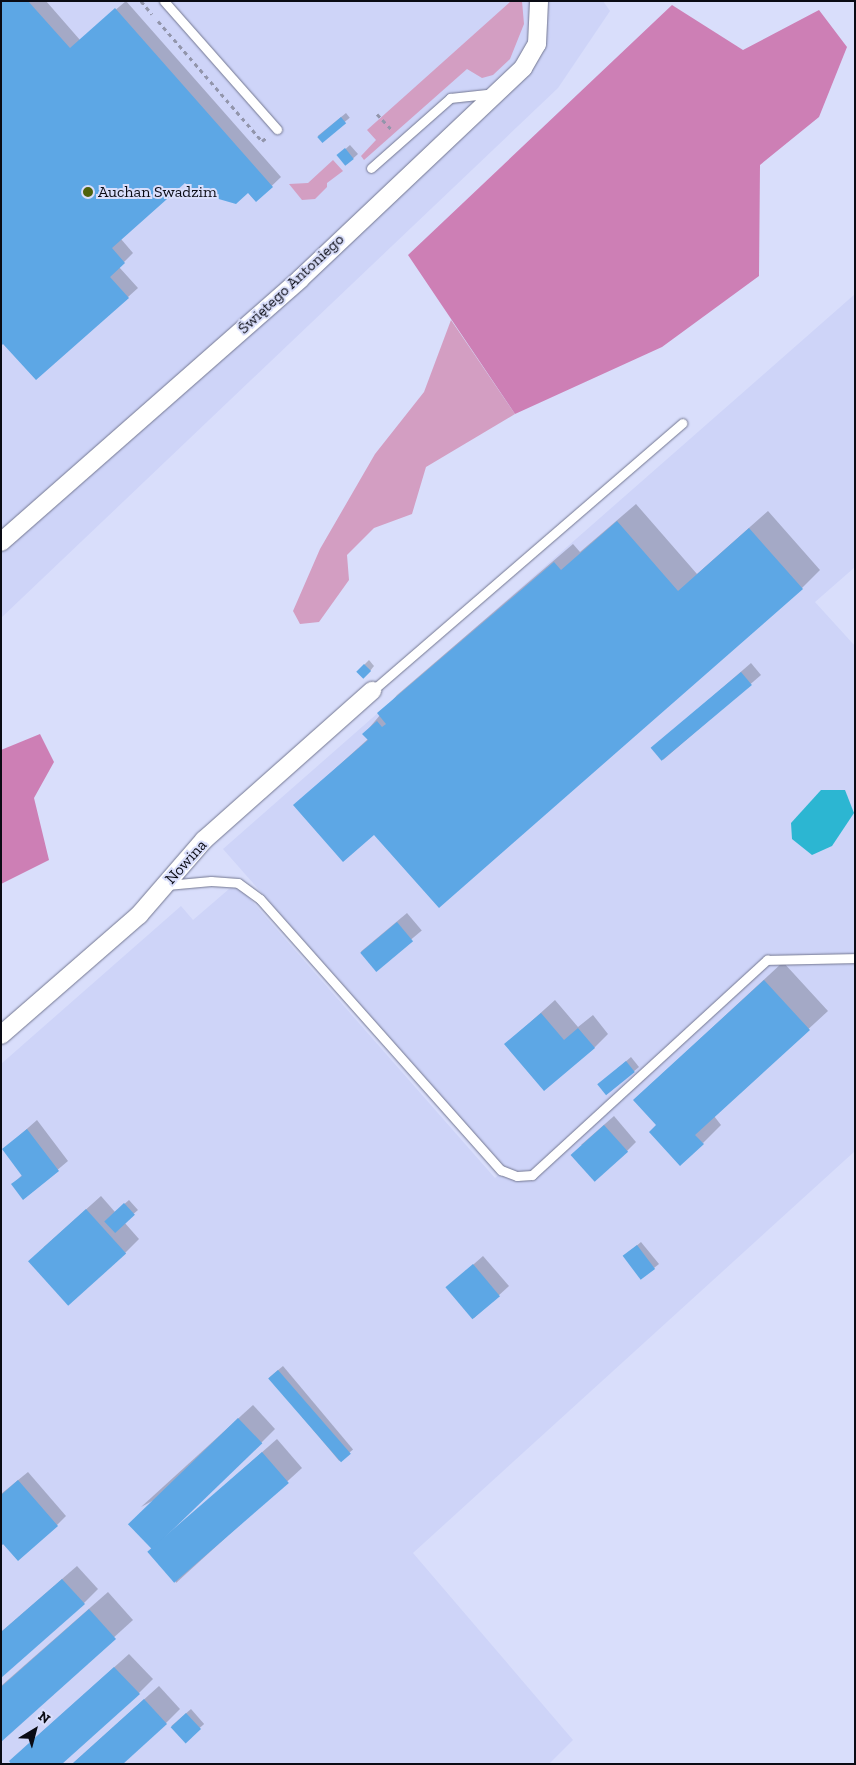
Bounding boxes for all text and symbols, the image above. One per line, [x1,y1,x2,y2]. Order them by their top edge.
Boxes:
place label: Auchan Swadzim [98,182,217,202]
marker: Auchan Swadzim [82,186,94,198]
street label: Świętego Antoniego [234,230,348,338]
street label: Nowina [161,836,211,888]
north arrow [10,1705,60,1755]
text: N [35,1708,54,1728]

